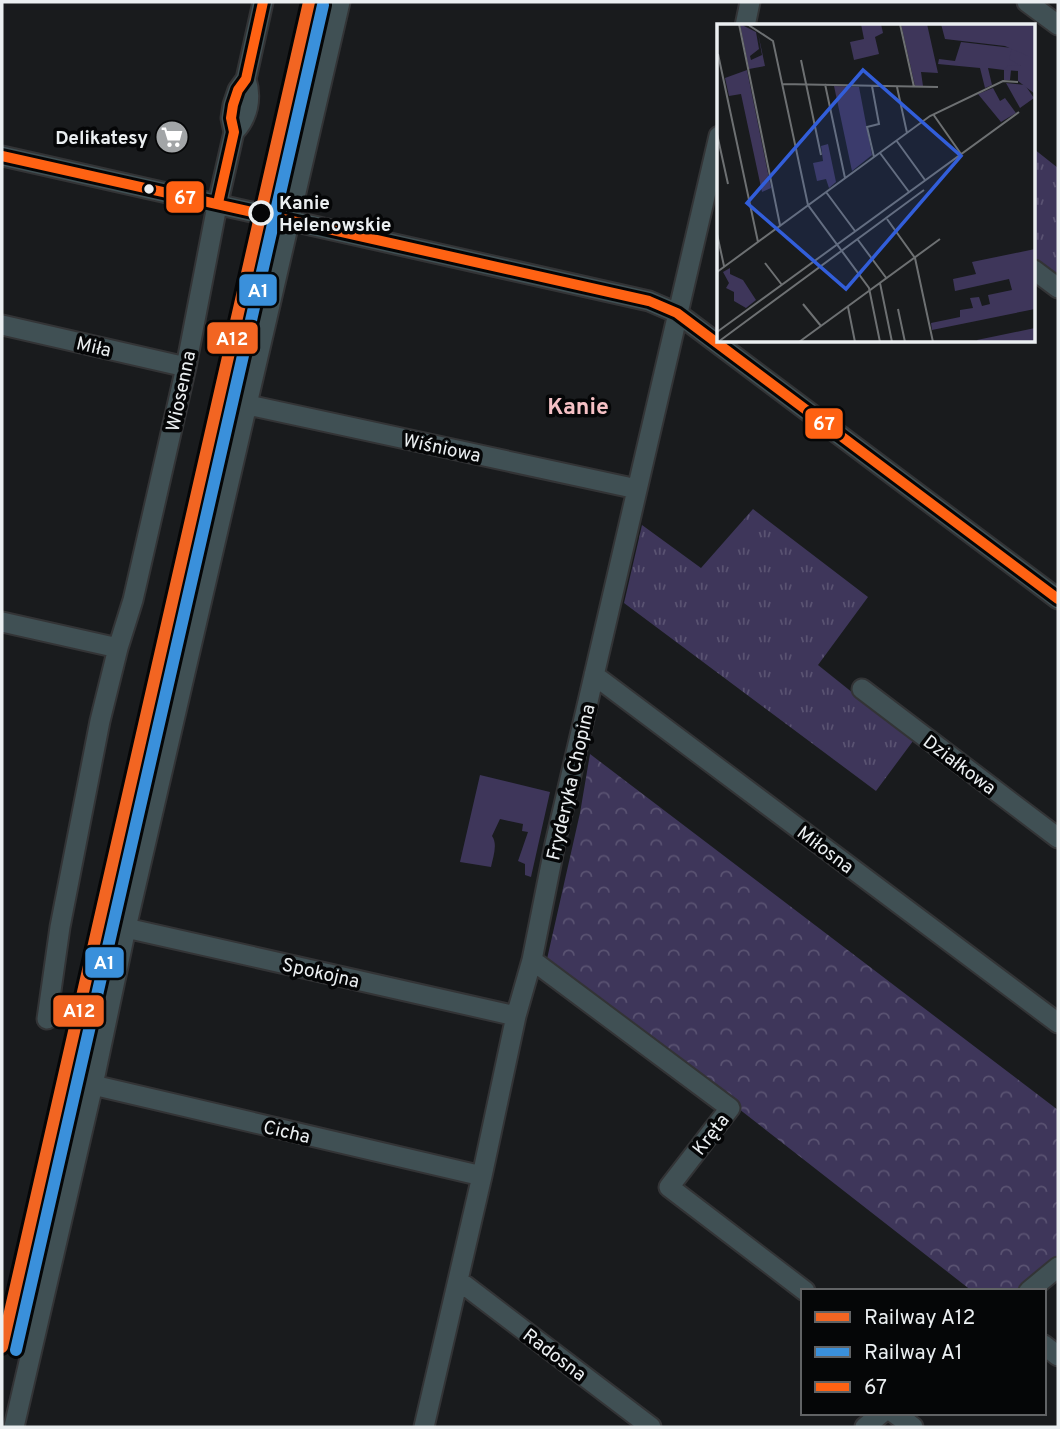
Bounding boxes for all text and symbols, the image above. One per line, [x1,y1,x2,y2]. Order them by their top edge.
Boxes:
inset map [717,24,1036,343]
supermarket icon: Delikatesy [153,118,191,156]
place label: Delikatesy [55,127,148,151]
line badge: 67 [165,180,205,214]
unlabelled marker [142,182,156,196]
text: 67 [174,187,196,211]
place label: Kanie Helenowskie [279,192,391,238]
marker: Kanie Helenowskie [249,201,273,225]
line badge: A1 [238,273,278,307]
text: A1 [247,280,269,304]
line badge: A12 [206,321,259,355]
text: A12 [216,328,248,352]
street label: Miła [74,332,113,364]
street label: Wiosenna [162,349,202,434]
district label: Kanie [547,394,609,423]
line badge: 67 [804,407,844,440]
text: 67 [813,413,835,437]
street label: Wiśniowa [400,429,483,469]
street label: Fryderyka Chopina [542,702,602,863]
street label: Działkowa [917,730,1000,801]
street label: Miłosna [792,821,858,880]
line badge: A1 [84,946,125,979]
text: A1 [93,952,115,976]
street label: Spokojna [279,953,362,995]
line badge: A12 [52,994,105,1028]
text: A12 [63,1000,95,1024]
street label: Kręta [688,1110,735,1161]
street label: Cicha [261,1116,312,1150]
legend [801,1289,1046,1415]
text: Railway A12 [864,1305,975,1332]
street label: Radosna [517,1324,590,1387]
text: Railway A1 [864,1340,963,1367]
text: 67 [864,1375,887,1402]

